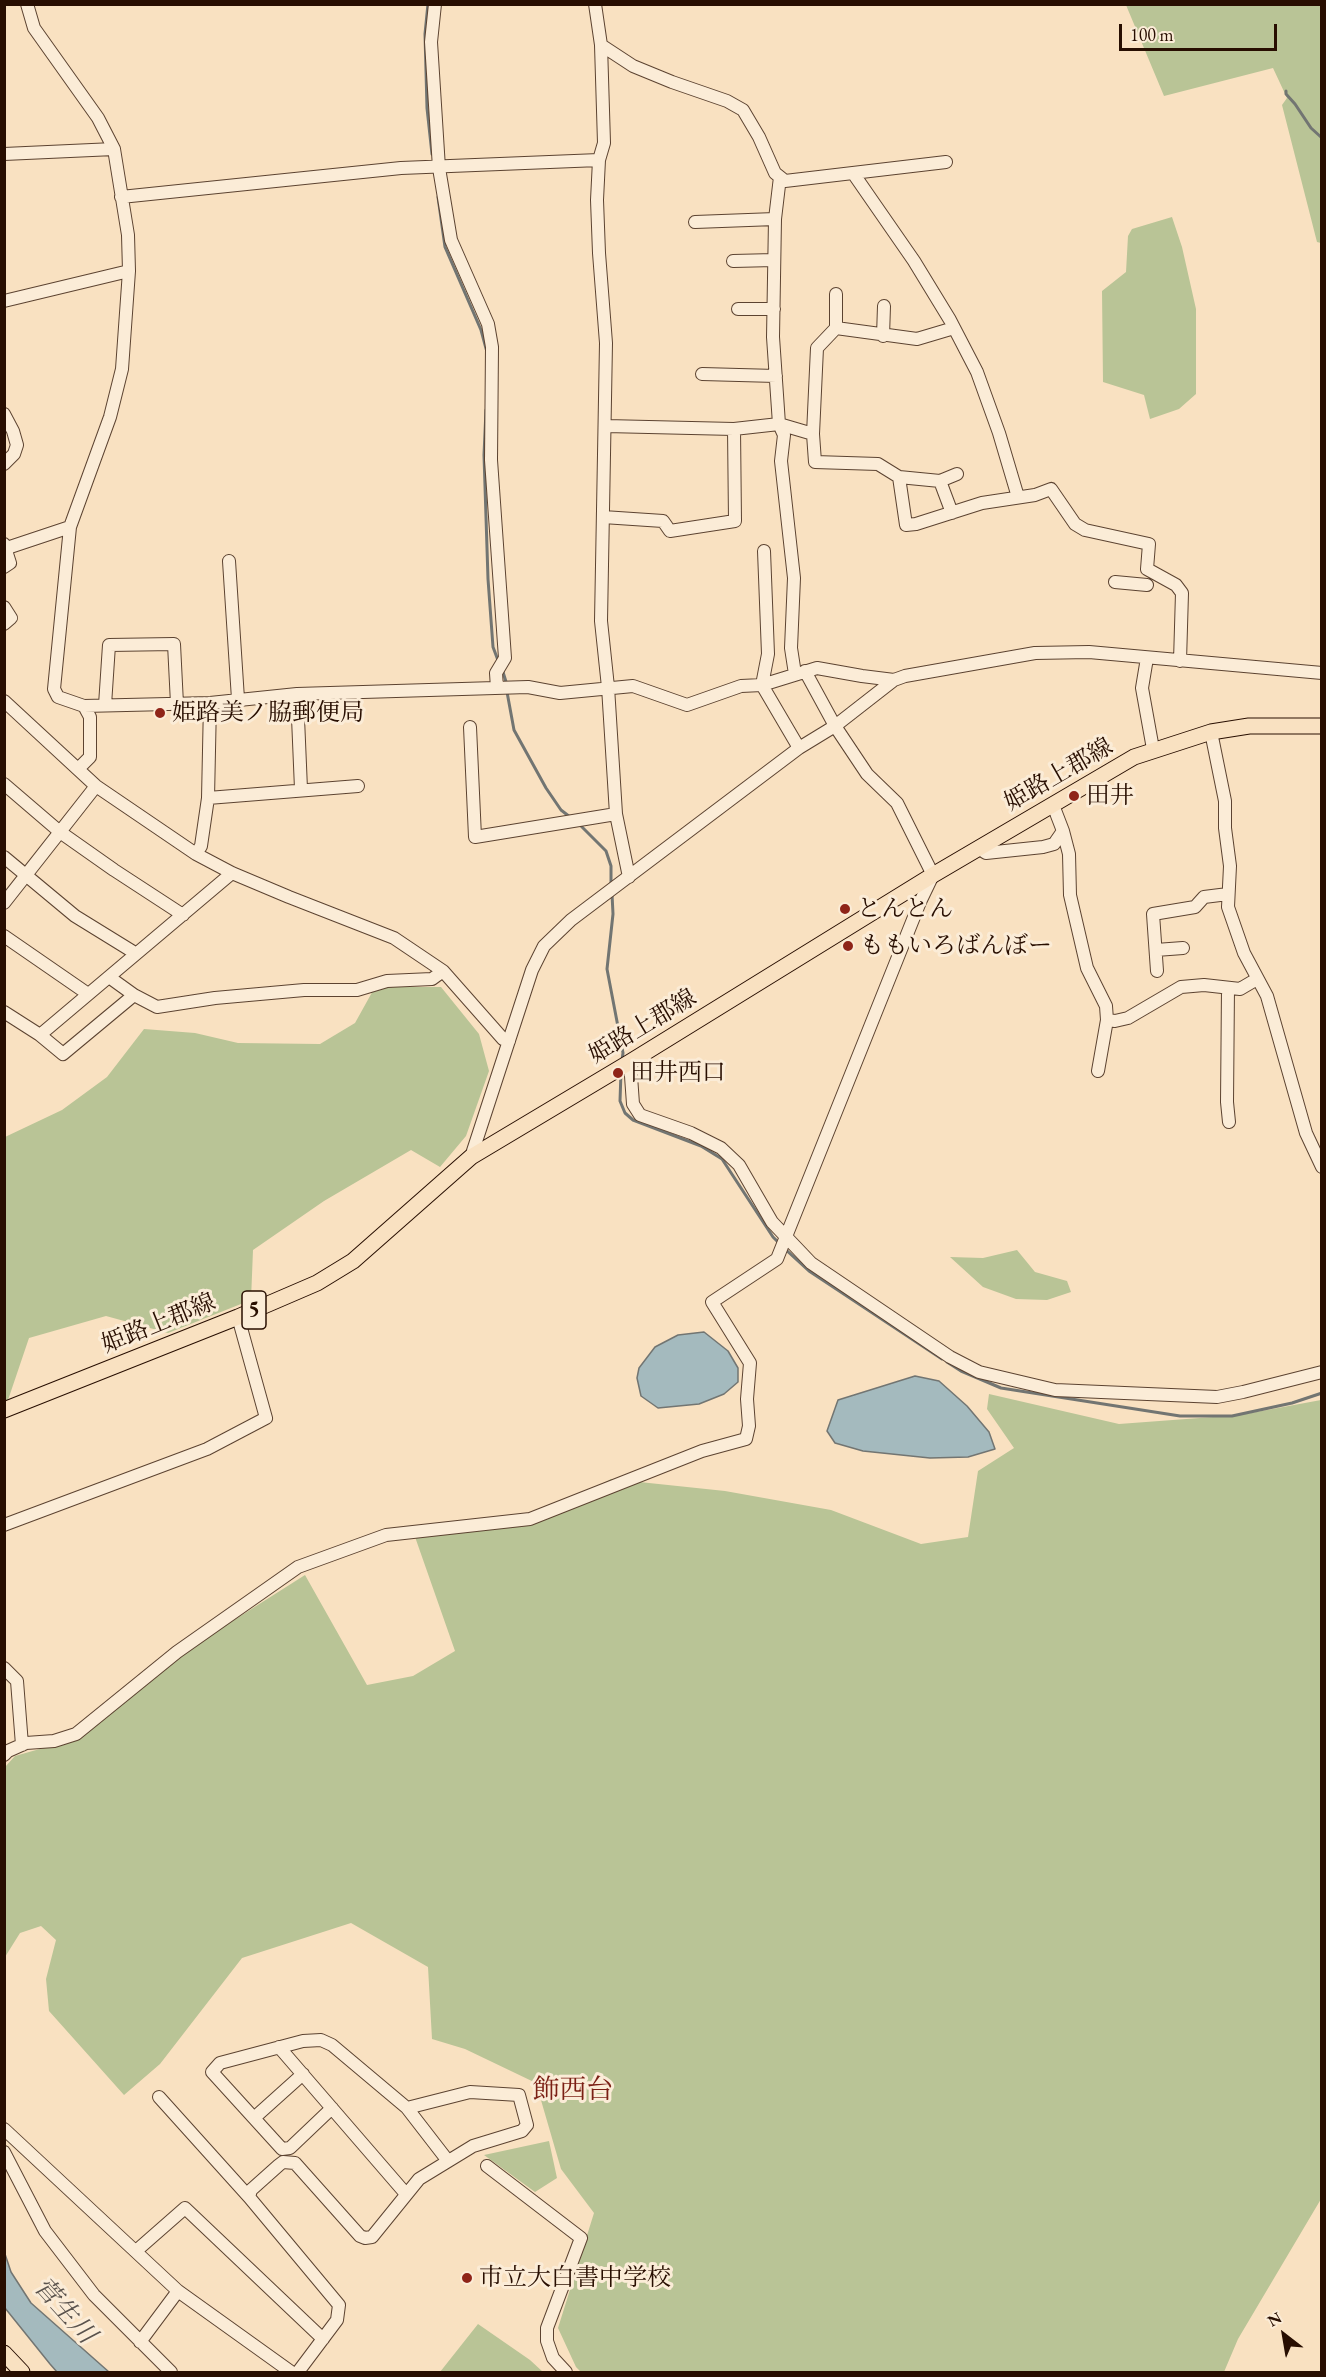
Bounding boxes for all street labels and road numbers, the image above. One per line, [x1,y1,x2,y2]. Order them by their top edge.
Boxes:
street label: 姫路上郡線 [1000,733,1118,817]
street label: 姫路上郡線 [584,984,702,1070]
street label: 姫路上郡線 [98,1288,220,1360]
road number: 5 [242,1291,266,1329]

